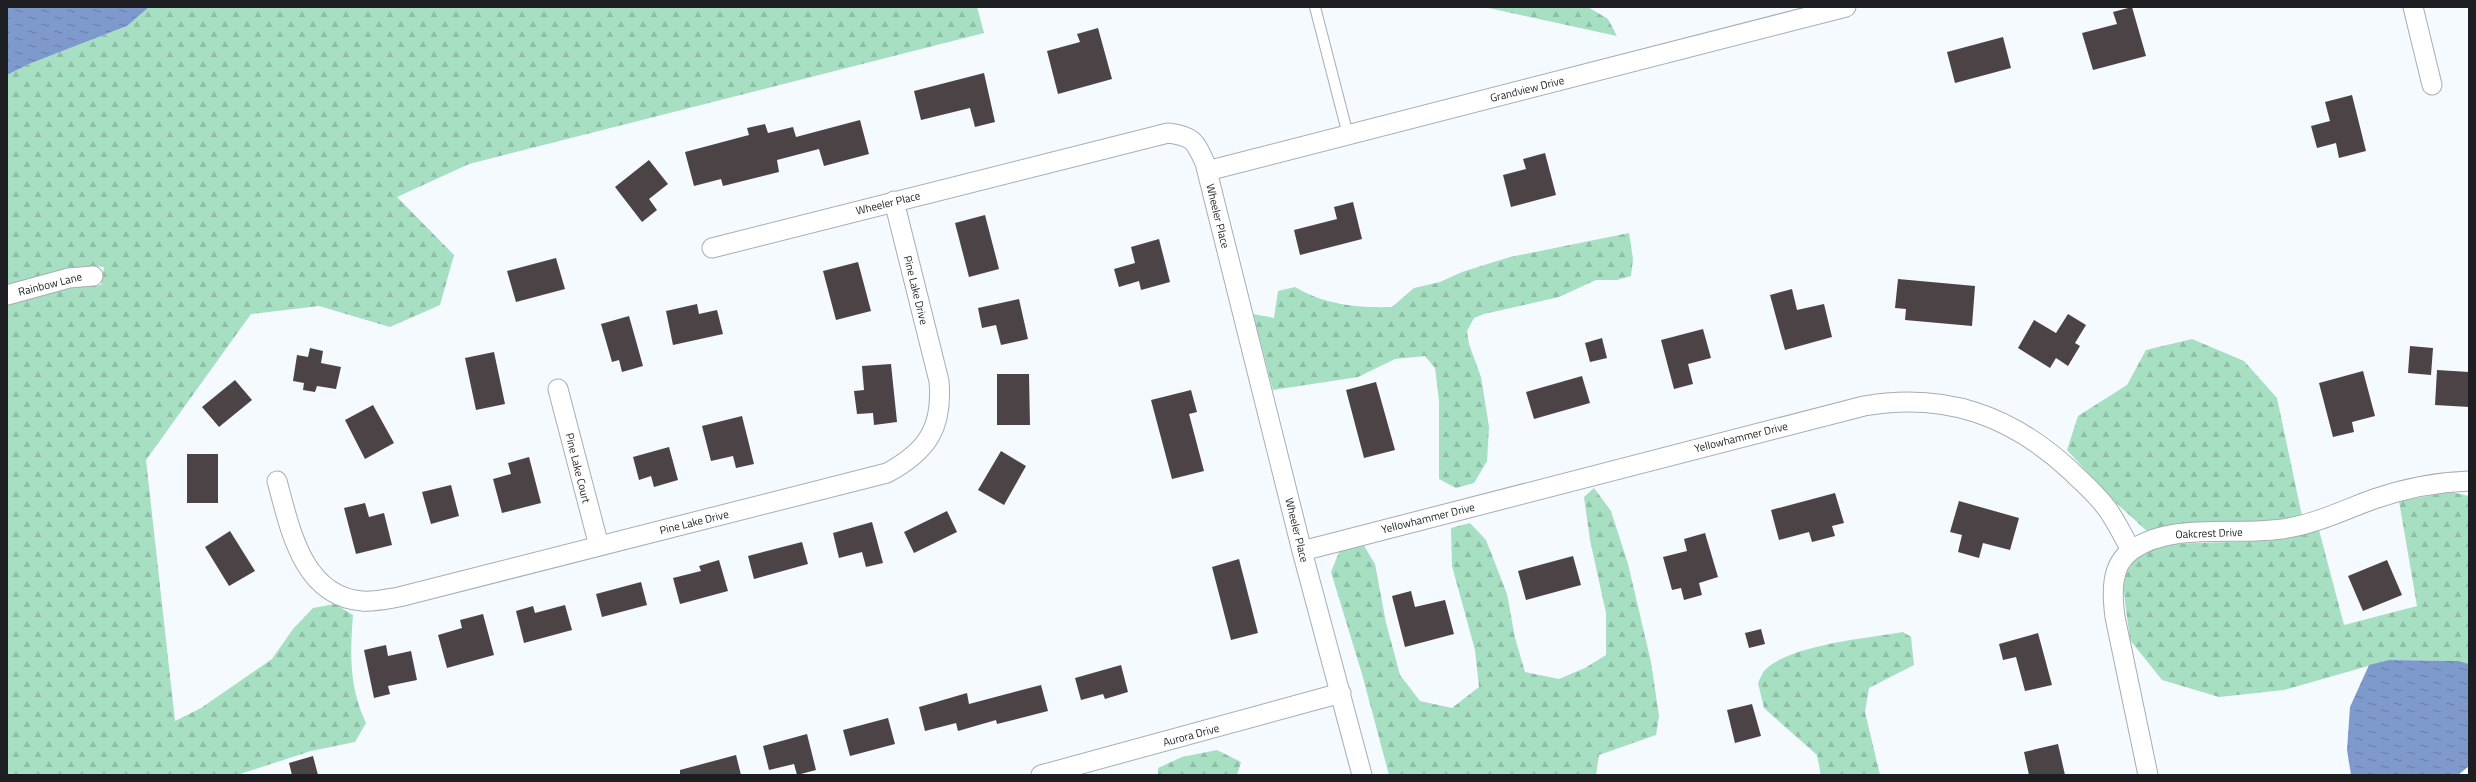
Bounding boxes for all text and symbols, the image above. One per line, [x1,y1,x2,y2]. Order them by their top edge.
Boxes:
street label: Grandview Drive [1488,72,1566,106]
street label: Wheeler Place [1202,182,1234,250]
street label: Wheeler Place [854,187,922,219]
street label: Pine Lake Drive [900,254,932,327]
street label: Rainbow Lane [16,268,84,300]
street label: Yellowhammer Drive [1693,418,1790,456]
street label: Pine Lake Court [562,431,594,505]
street label: Wheeler Place [1281,496,1313,564]
street label: Yellowhammer Drive [1380,499,1477,537]
street label: Pine Lake Drive [658,506,731,538]
street label: Oakcrest Drive [2175,524,2243,542]
street label: Aurora Drive [1161,720,1221,750]

